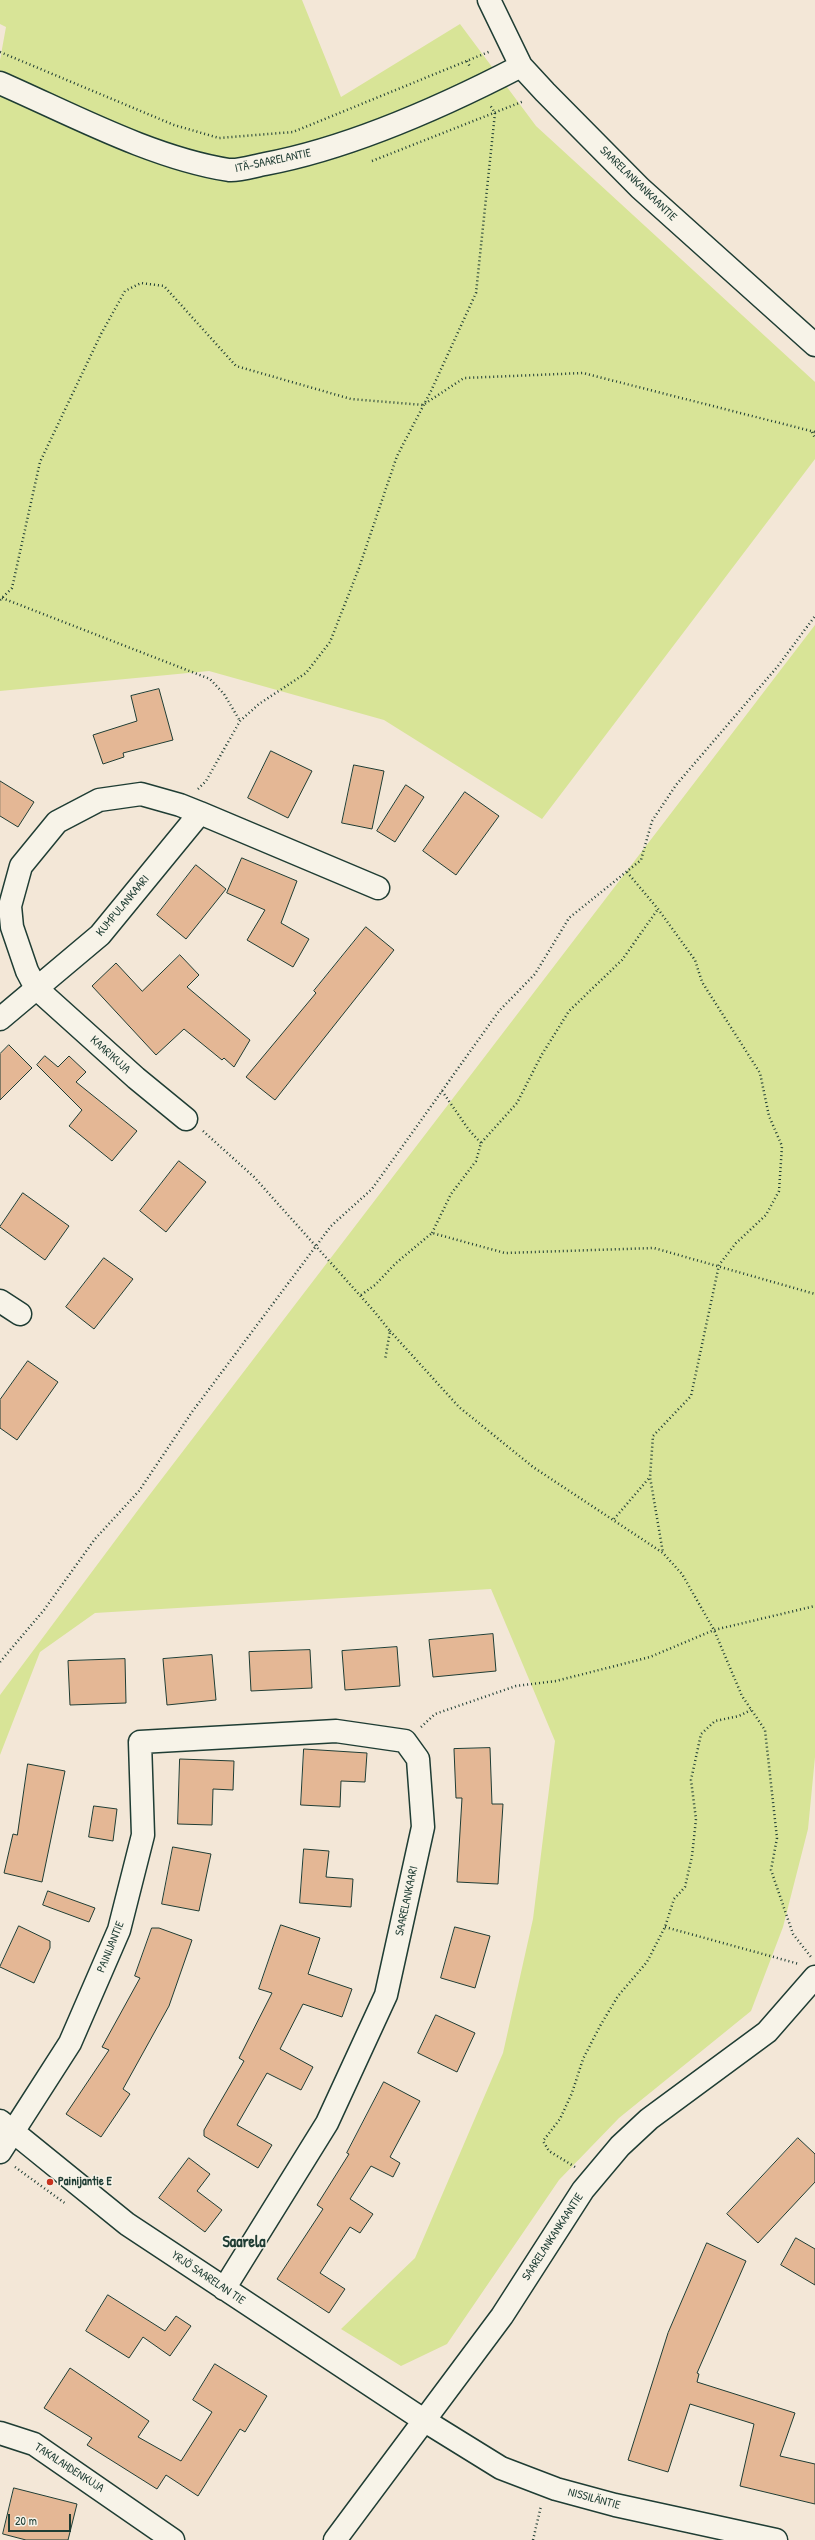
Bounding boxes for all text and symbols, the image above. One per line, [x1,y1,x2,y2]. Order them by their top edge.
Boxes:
street label: SAARELANKANKAANTIE [597,144,679,224]
street label: ITÄ-SAARELANTIE [234,146,312,176]
street label: KUMPULANKAARI [93,873,153,939]
street label: KAARIKUJA [87,1033,133,1077]
street label: SAARELANKAARI [393,1865,421,1937]
street label: PAINIJANTIE [94,1919,128,1975]
place label: Painijantie E [58,2175,112,2189]
marker: Painijantie E [45,2177,55,2187]
street label: SAARELANKANKAANTIE [519,2191,587,2283]
district label: Saarela [223,2233,265,2253]
street label: YRJÖ SAARELAN TIE [168,2248,248,2308]
street label: TAKALAHDENKUJA [31,2440,107,2496]
street label: NISSILÄNTIE [566,2485,622,2513]
scale bar [10,2506,73,2532]
text: 20 m [15,2512,37,2529]

